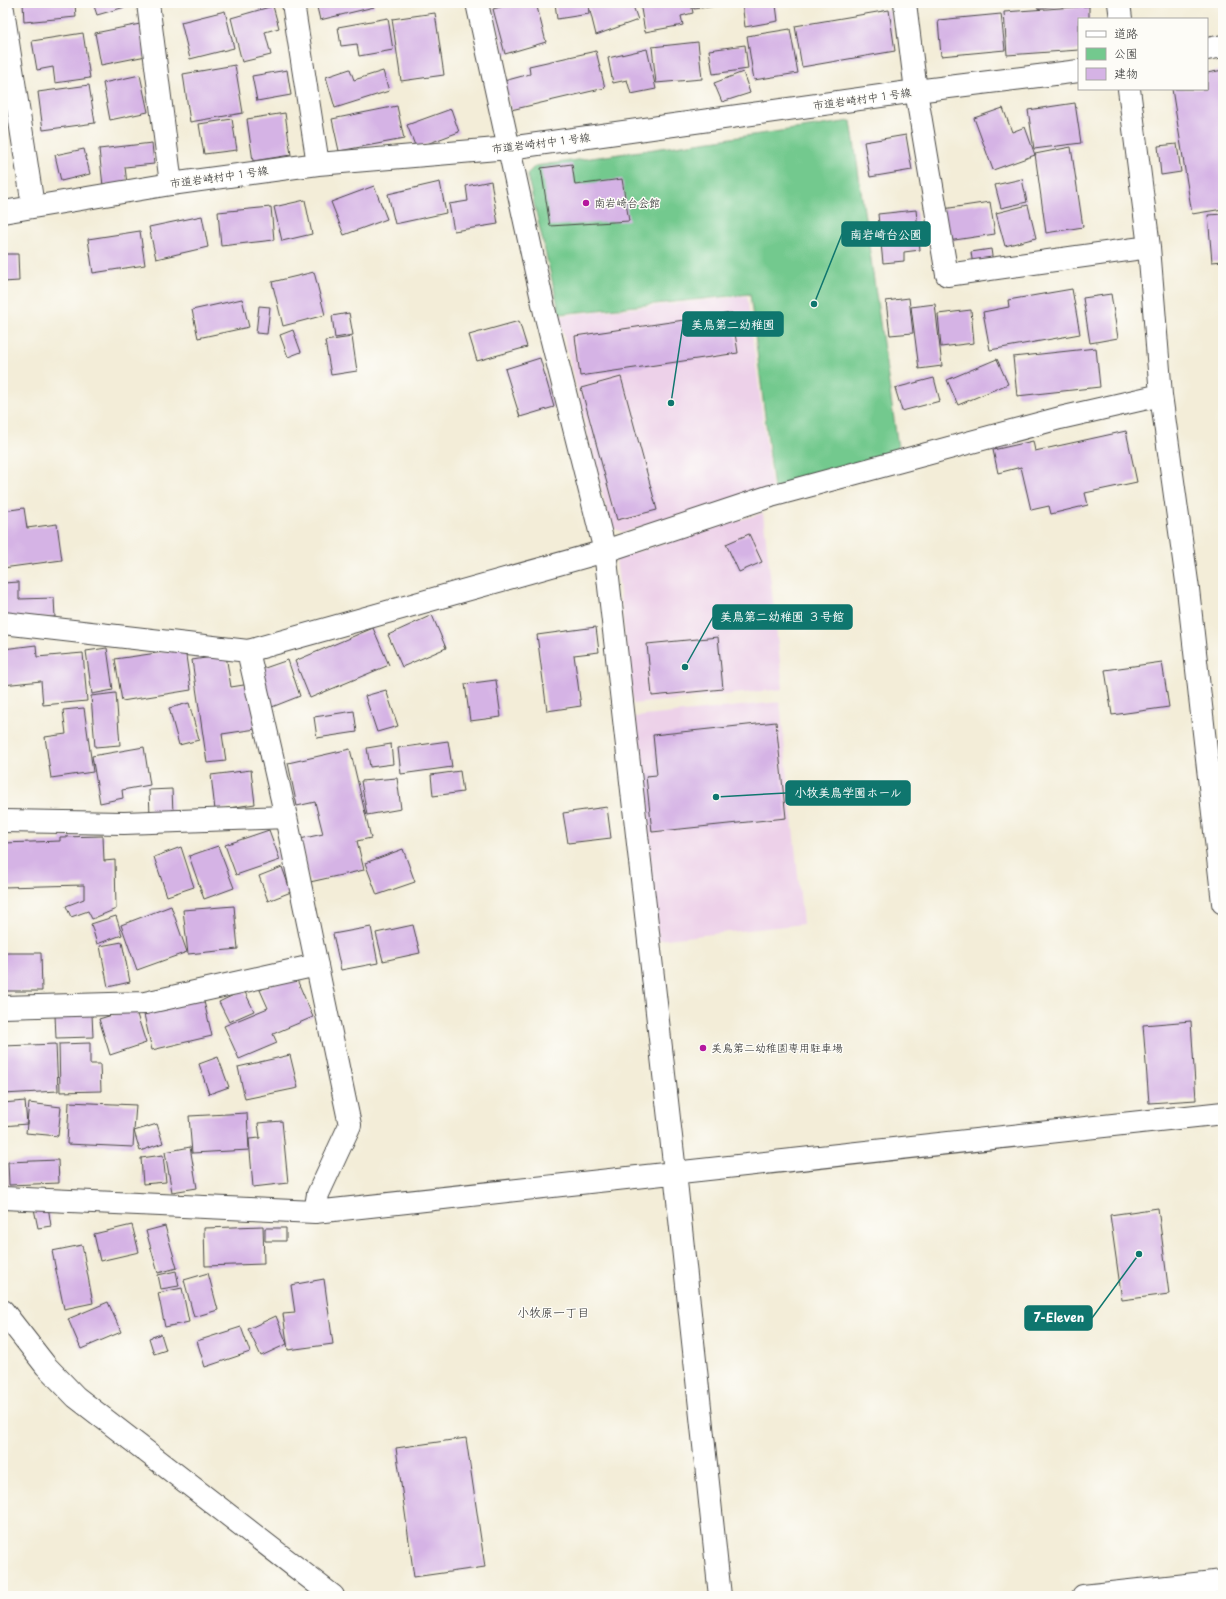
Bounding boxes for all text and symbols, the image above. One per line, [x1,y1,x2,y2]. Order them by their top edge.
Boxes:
legend [1078,18,1208,90]
text: 道路 [1114,24,1138,42]
text: 公園 [1114,44,1138,62]
text: 建物 [1114,64,1138,82]
street label: 市道岩崎村中１号線 [812,83,912,114]
street label: 市道岩崎村中１号線 [491,128,591,157]
street label: 市道岩崎村中１号線 [169,161,269,192]
place label: 南岩崎台会館 [594,194,660,211]
marker: 南岩崎台会館 [581,198,591,208]
callout: 南岩崎台公園 [842,222,930,246]
text: 南岩崎台公園 [850,225,922,243]
callout: 美鳥第二幼稚園 [683,312,783,336]
text: 美鳥第二幼稚園 [691,315,775,333]
callout: 美鳥第二幼稚園 ３号館 [713,605,852,629]
text: 美鳥第二幼稚園 ３号館 [720,607,844,625]
callout: 小牧美鳥学園ホール [786,781,910,805]
text: 小牧美鳥学園ホール [794,783,902,801]
place label: 美鳥第二幼稚園専用駐車場 [711,1039,843,1056]
marker: 美鳥第二幼稚園専用駐車場 [698,1043,708,1053]
district label: 小牧原一丁目 [517,1303,589,1321]
callout: 7-Eleven [1025,1306,1092,1330]
text: 7-Eleven [1034,1308,1084,1326]

